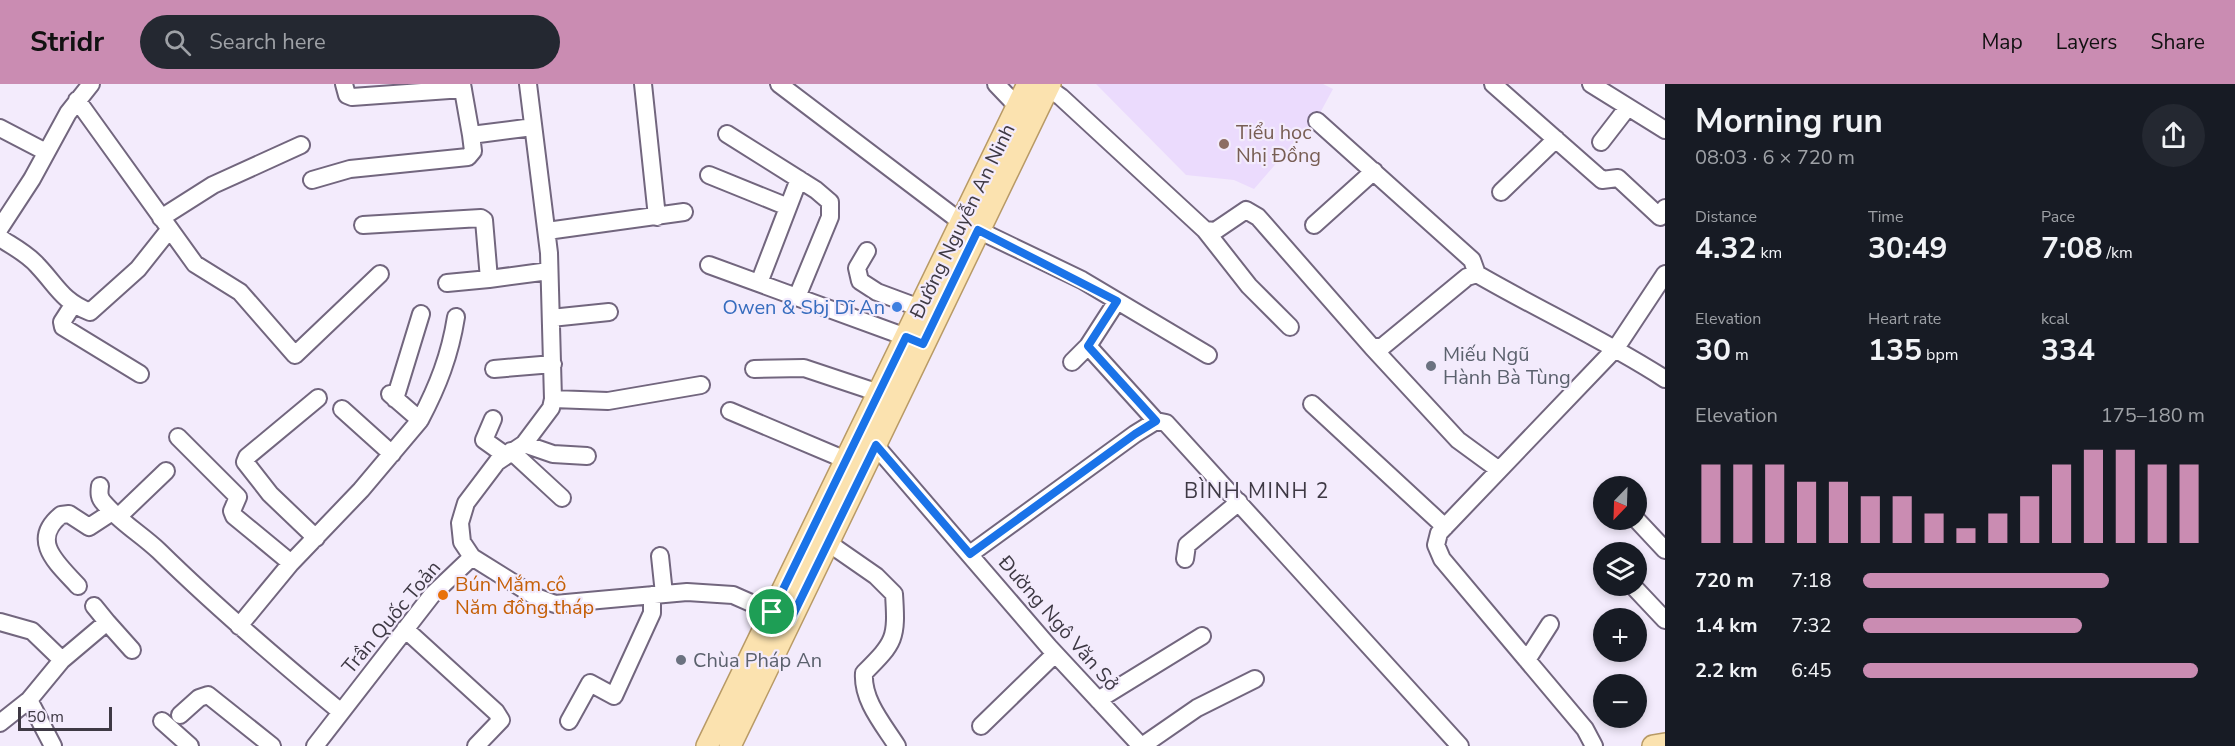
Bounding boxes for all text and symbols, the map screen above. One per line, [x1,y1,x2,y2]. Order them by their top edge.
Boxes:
search box [140,15,560,69]
text: Stridr [30,23,104,61]
icon: search [161,26,194,59]
text: Search here [209,27,326,57]
text: Map [1981,28,2023,56]
text: Layers [2056,28,2117,56]
text: Share [2150,28,2205,56]
text: Morning run [1695,99,1883,144]
button: share [2142,104,2205,167]
street label: Đường Nguyễn An Ninh [903,119,1021,324]
place label: Tiểu học Nhị Đồng [1236,119,1321,169]
marker: Tiểu học Nhị Đồng [1217,137,1231,151]
text: 08:03 · 6 × 720 m [1695,144,1855,171]
text: Distance [1695,206,1757,228]
text: Time [1868,206,1904,228]
text: Pace [2041,206,2075,228]
text: 4.32 [1695,228,1756,269]
text: 30:49 [1868,228,1947,269]
text: 7:08 [2041,228,2102,269]
text: km [1756,242,1782,264]
text: /km [2102,242,2133,264]
place label: Owen & Sbj Dĩ An [722,294,885,321]
marker: Owen & Sbj Dĩ An [890,300,904,314]
text: Elevation [1695,308,1761,330]
text: Heart rate [1868,308,1941,330]
text: kcal [2041,308,2069,330]
text: 30 [1695,330,1731,371]
text: 135 [1868,330,1922,371]
text: 334 [2041,330,2095,371]
place label: Miếu Ngũ Hành Bà Tùng [1443,341,1571,391]
text: m [1731,344,1749,366]
text: bpm [1922,344,1958,366]
marker: Miếu Ngũ Hành Bà Tùng [1424,359,1438,373]
text: Elevation [1695,402,1778,429]
text: 175–180 m [2101,402,2205,429]
north arrow [1593,476,1647,530]
map controls [1593,476,1647,728]
district label: BÌNH MINH 2 [1184,477,1330,505]
button: layers [1593,542,1647,596]
street label: Đường Ngô Văn Sở [992,549,1125,697]
street label: Trần Quốc Toản [336,555,447,680]
text: 720 m [1695,567,1754,594]
text: 7:18 [1791,567,1832,594]
place label: Bún Mắm cô Năm đồng tháp [455,571,594,621]
pin [746,586,797,637]
marker: Bún Mắm cô Năm đồng tháp [436,588,450,602]
icon: arrive [755,595,788,628]
button: + [1593,608,1647,662]
text: 1.4 km [1695,612,1758,639]
text: 7:32 [1791,612,1832,639]
place label: Chùa Pháp An [693,647,822,674]
marker: Chùa Pháp An [674,653,688,667]
text: 2.2 km [1695,657,1758,684]
text: 6:45 [1791,657,1832,684]
button: − [1593,674,1647,728]
scale bar [18,704,112,732]
text: 50 m [27,706,64,728]

